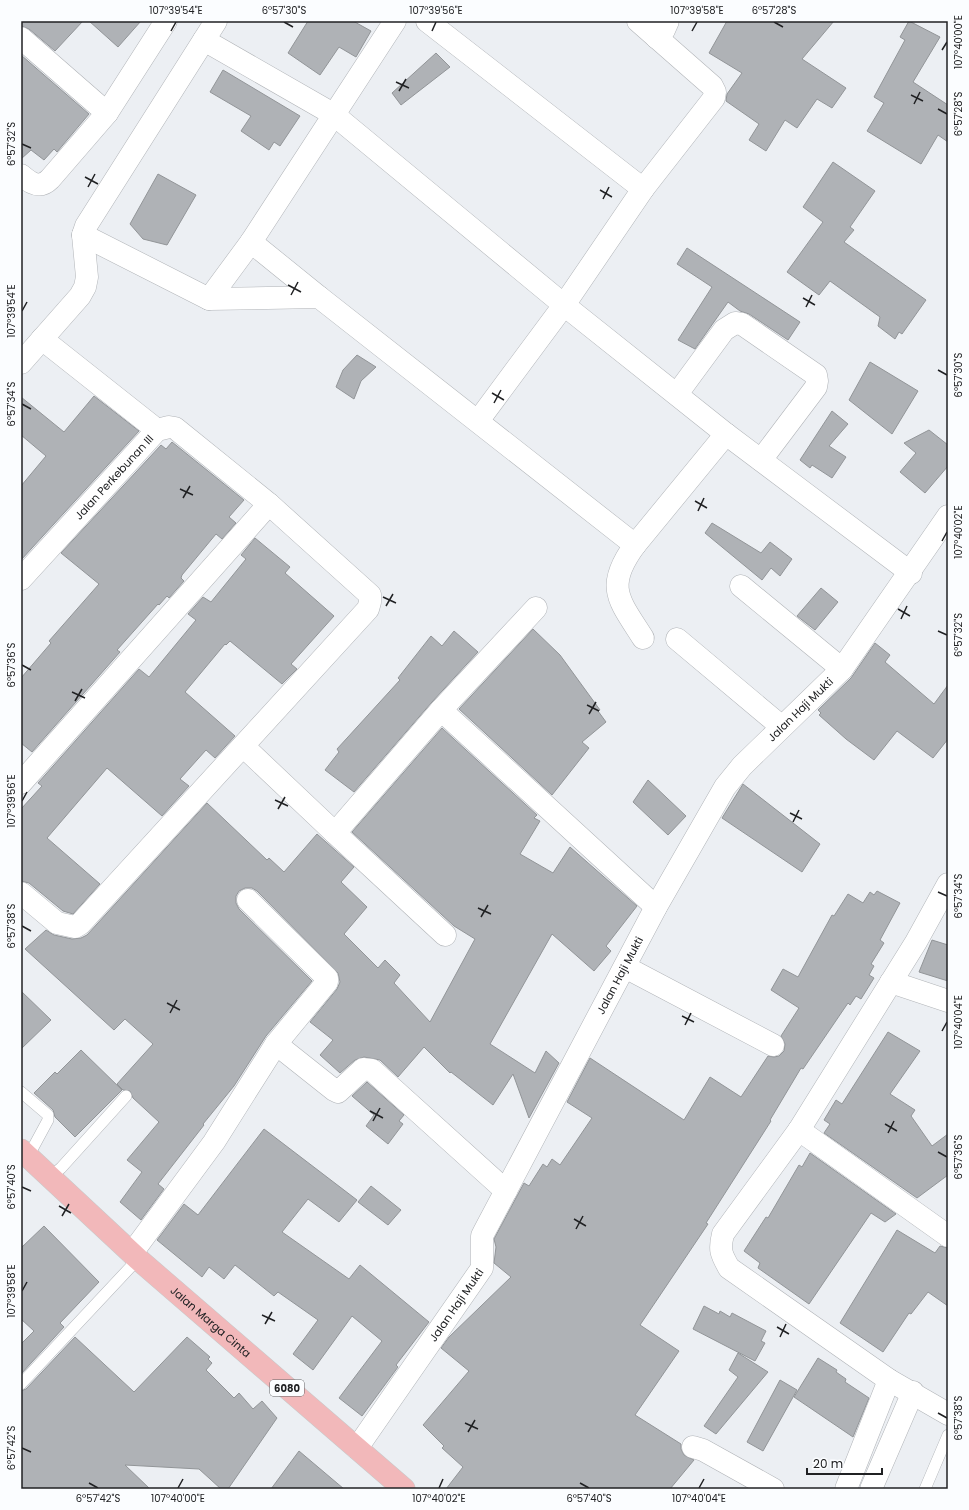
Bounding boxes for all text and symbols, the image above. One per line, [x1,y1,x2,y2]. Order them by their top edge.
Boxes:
text: 107°39'54"E [149,3,203,18]
text: 6°57'30"S [262,3,306,18]
text: 107°39'56"E [409,3,463,18]
text: 107°39'58"E [670,3,724,18]
text: 6°57'28"S [752,3,796,18]
text: 107°40'00"E [951,15,966,69]
text: 6°57'28"S [951,92,966,136]
text: 6°57'32"S [4,122,19,166]
text: 107°39'54"E [4,284,19,338]
text: 6°57'30"S [951,353,966,397]
text: 6°57'34"S [4,381,19,426]
street label: Jalan Perkebunan III [71,431,157,523]
text: 107°40'02"E [951,505,966,559]
text: 6°57'32"S [951,613,966,657]
text: 6°57'36"S [4,642,19,687]
street label: Jalan Haji Mukti [764,674,837,745]
text: 107°39'56"E [4,774,19,828]
text: 6°57'34"S [951,873,966,918]
text: 6°57'38"S [4,903,19,948]
street label: Jalan Haji Mukti [593,933,647,1017]
text: 107°40'04"E [951,995,966,1049]
text: 6°57'36"S [951,1134,966,1179]
text: 6°57'40"S [4,1164,19,1210]
text: 107°39'58"E [4,1264,19,1318]
street label: Jalan Haji Mukti [425,1265,487,1345]
street label: Jalan Marga Cinta [167,1282,254,1361]
road number: 6080 [270,1380,304,1396]
text: 6°57'38"S [951,1395,966,1440]
text: 6°57'42"S [4,1426,19,1470]
scale bar [807,1450,882,1476]
text: 20 m [813,1455,843,1472]
text: 6°57'42"S [76,1491,120,1506]
text: 107°40'00"E [151,1491,205,1506]
text: 107°40'02"E [412,1491,466,1506]
text: 6°57'40"S [566,1491,612,1506]
text: 107°40'04"E [672,1491,726,1506]

